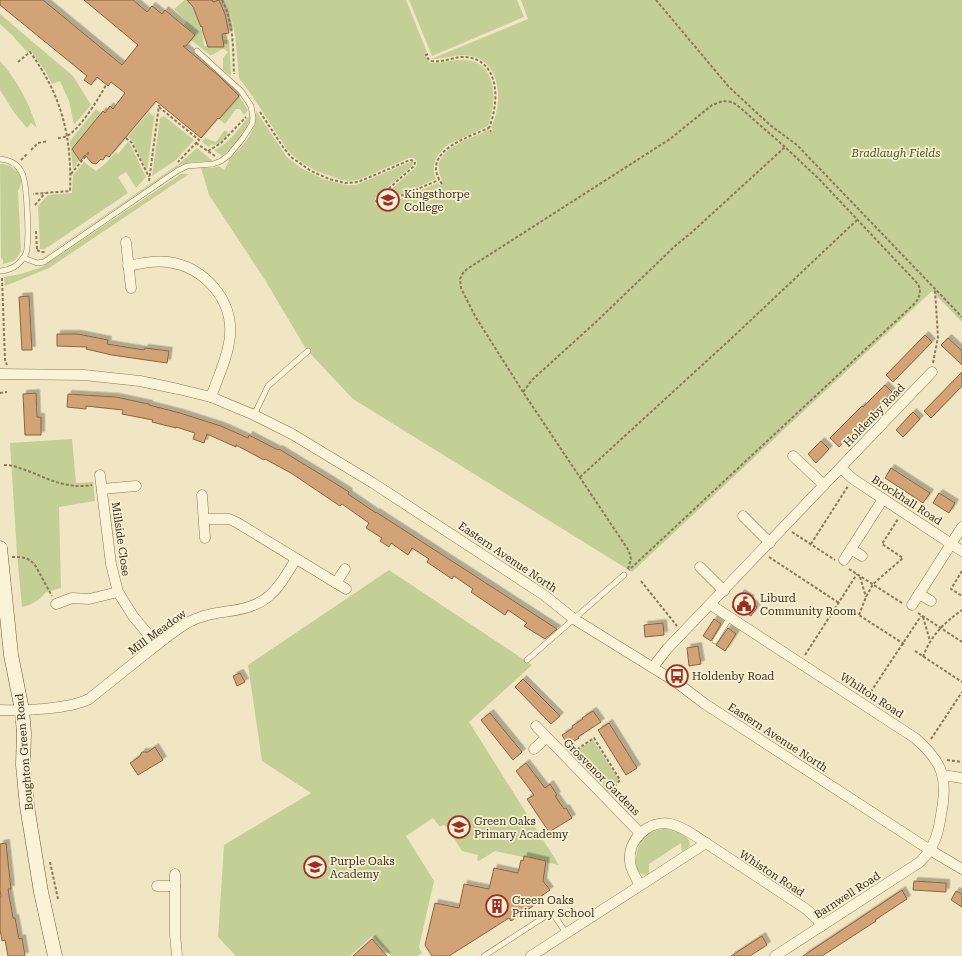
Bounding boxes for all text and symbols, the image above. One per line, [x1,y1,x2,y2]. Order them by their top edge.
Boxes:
park label: Bradlaugh Fields [851,147,940,160]
school or university icon: Kingsthorpe College [375,187,401,213]
place label: Kingsthorpe College [404,188,470,214]
street label: Holdenby Road [841,381,908,450]
street label: Brockhall Road [869,473,944,528]
street label: Millside Close [109,501,132,577]
street label: Eastern Avenue North [456,520,560,595]
public building icon: Liburd Community Room [731,591,757,617]
place label: Liburd Community Room [760,592,857,618]
street label: Mill Meadow [126,606,190,658]
bus stop icon: Holdenby Road [664,663,690,689]
place label: Holdenby Road [692,670,774,683]
street label: Whilton Road [838,670,906,721]
street label: Boughton Green Road [13,693,36,811]
street label: Eastern Avenue North [725,700,830,775]
street label: Grosvenor Gardens [561,736,643,818]
school or university icon: Green Oaks Primary Academy [446,814,472,840]
place label: Green Oaks Primary Academy [474,815,569,841]
street label: Whiston Road [737,848,807,899]
school or university icon: Purple Oaks Academy [302,854,328,880]
place label: Purple Oaks Academy [330,855,395,881]
street label: Barnwell Road [812,869,883,922]
building icon: Green Oaks Primary School [484,893,510,919]
place label: Green Oaks Primary School [512,894,595,920]

